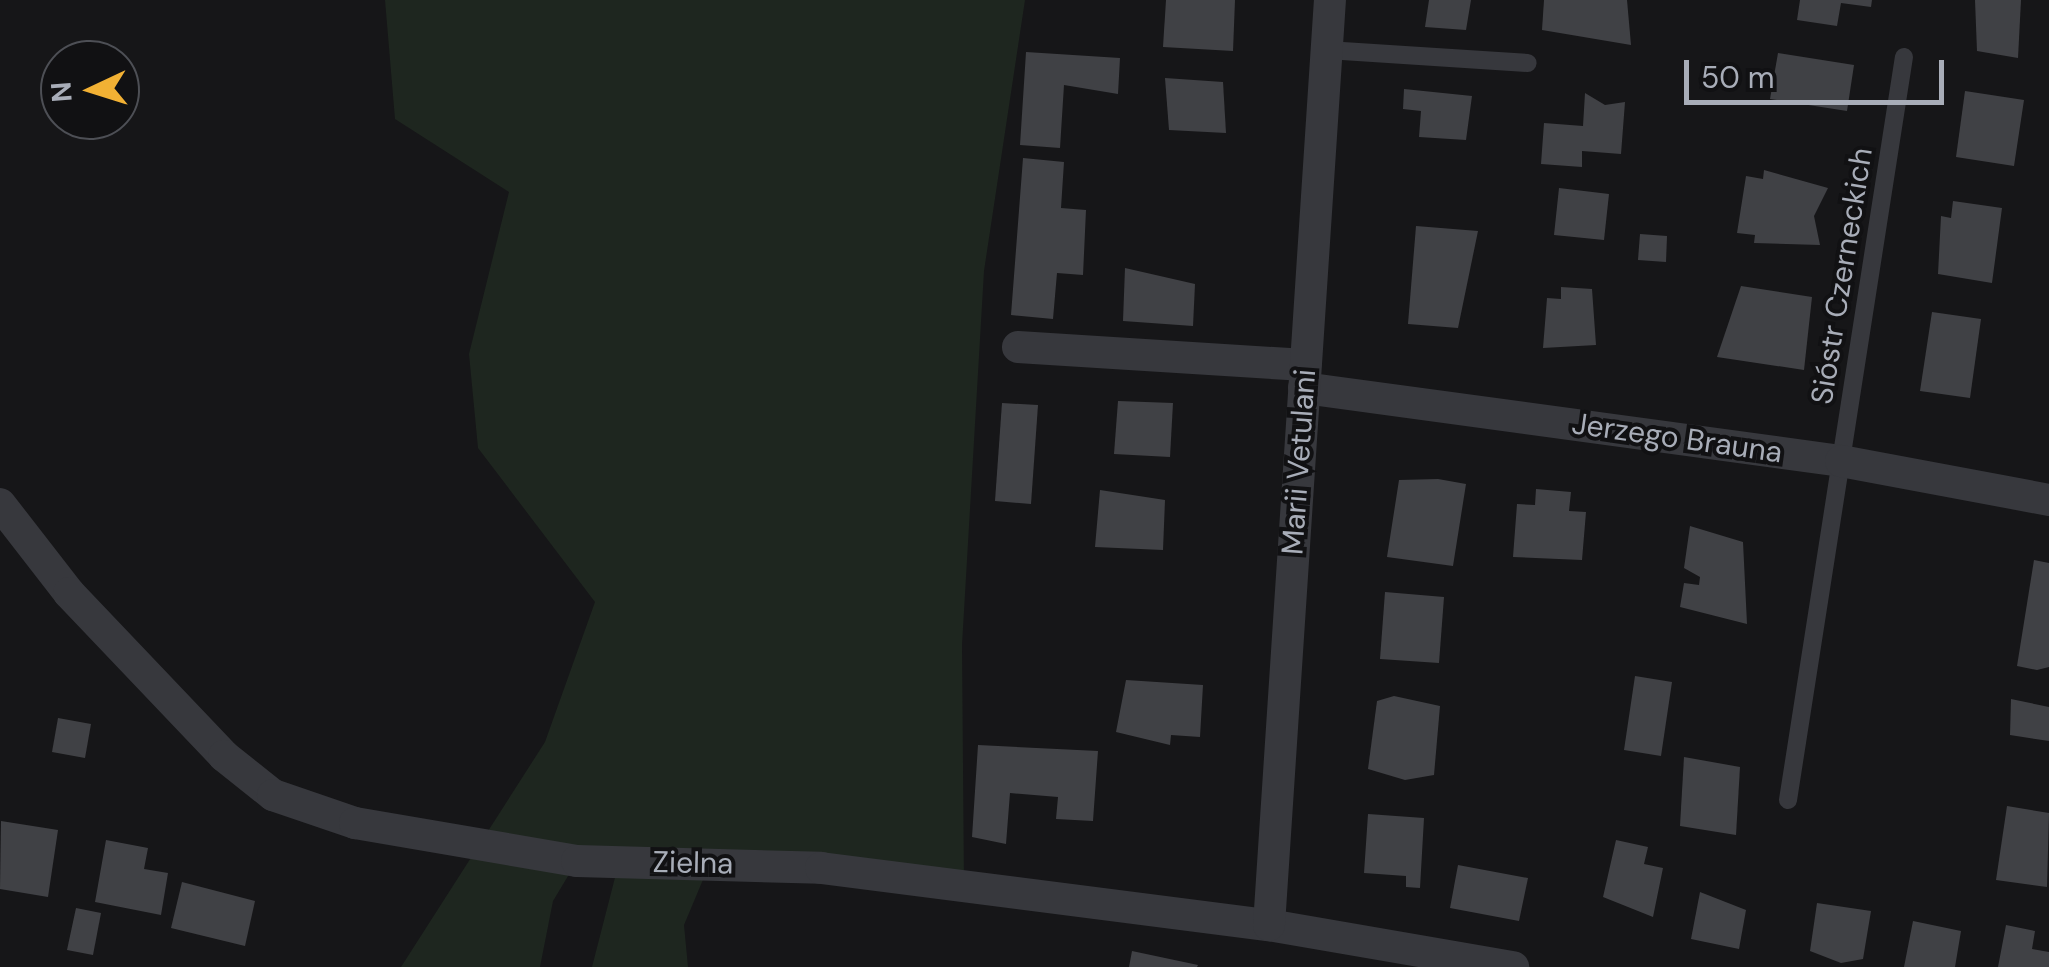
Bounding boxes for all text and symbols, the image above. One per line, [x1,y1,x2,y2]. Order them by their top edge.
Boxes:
north arrow [40,40,140,140]
scale bar [1689,40,1949,102]
text: 50 m [1701,58,1775,97]
text: N [42,81,81,103]
street label: Sióstr Czerneckich [1804,145,1880,407]
street label: Marii Vetulani [1275,368,1323,556]
street label: Jerzego Brauna [1570,405,1784,471]
street label: Zielna [652,844,734,882]

